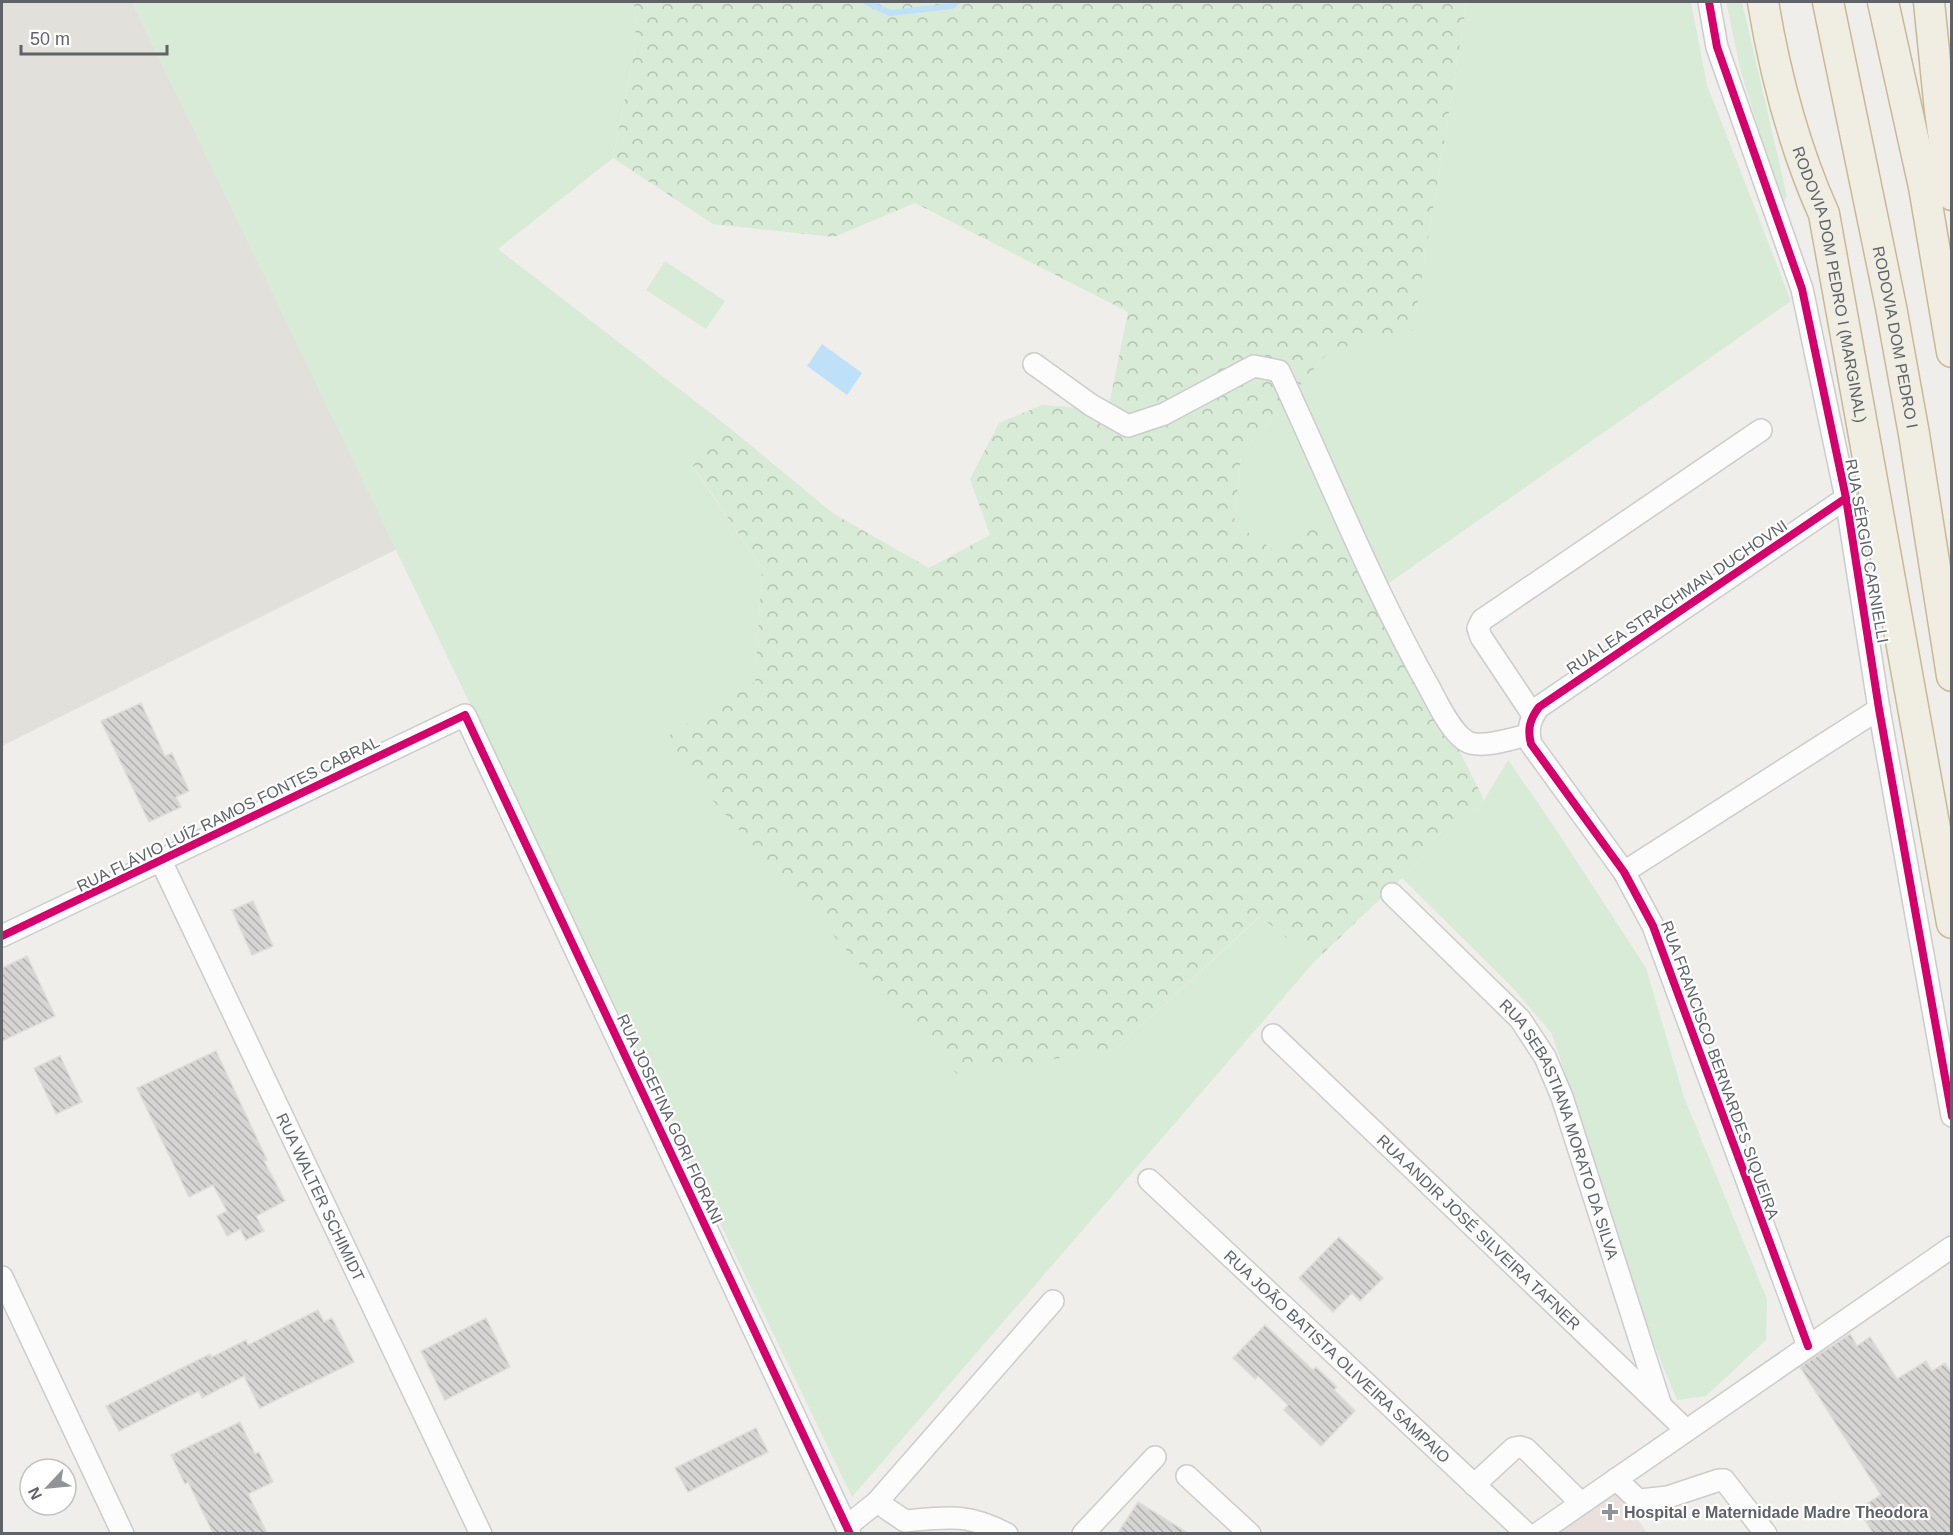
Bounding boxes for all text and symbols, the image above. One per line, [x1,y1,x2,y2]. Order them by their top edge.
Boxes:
scale bar [21,18,166,56]
text: 50 m [30,29,70,49]
street label: RODOVIA DOM PEDRO I (MARGINAL) [1790,144,1870,424]
street label: RODOVIA DOM PEDRO I [1870,245,1921,430]
street label: RUA SÉRGIO CARNIELLI [1842,457,1893,644]
street label: RUA LEA STRACHMAN DUCHOVNI [1564,517,1790,677]
street label: RUA FLÁVIO LUÍZ RAMOS FONTES CABRAL [74,732,382,895]
street label: RUA FRANCISCO BERNARDES SIQUEIRA [1658,918,1782,1222]
street label: RUA SEBASTIANA MORATO DA SILVA [1496,996,1622,1262]
street label: RUA JOSEFINA GORI FIORANI [614,1011,726,1227]
street label: RUA WALTER SCHIMIDT [274,1110,368,1284]
street label: RUA ANDIR JOSÉ SILVEIRA TAFNER [1374,1131,1584,1333]
street label: RUA JOÃO BATISTA OLIVEIRA SAMPAIO [1221,1247,1454,1466]
north arrow [18,1457,78,1517]
text: N [25,1484,45,1502]
marker: Hospital e Maternidade Madre Theodora [1601,1503,1619,1521]
place label: Hospital e Maternidade Madre Theodora [1624,1504,1928,1521]

